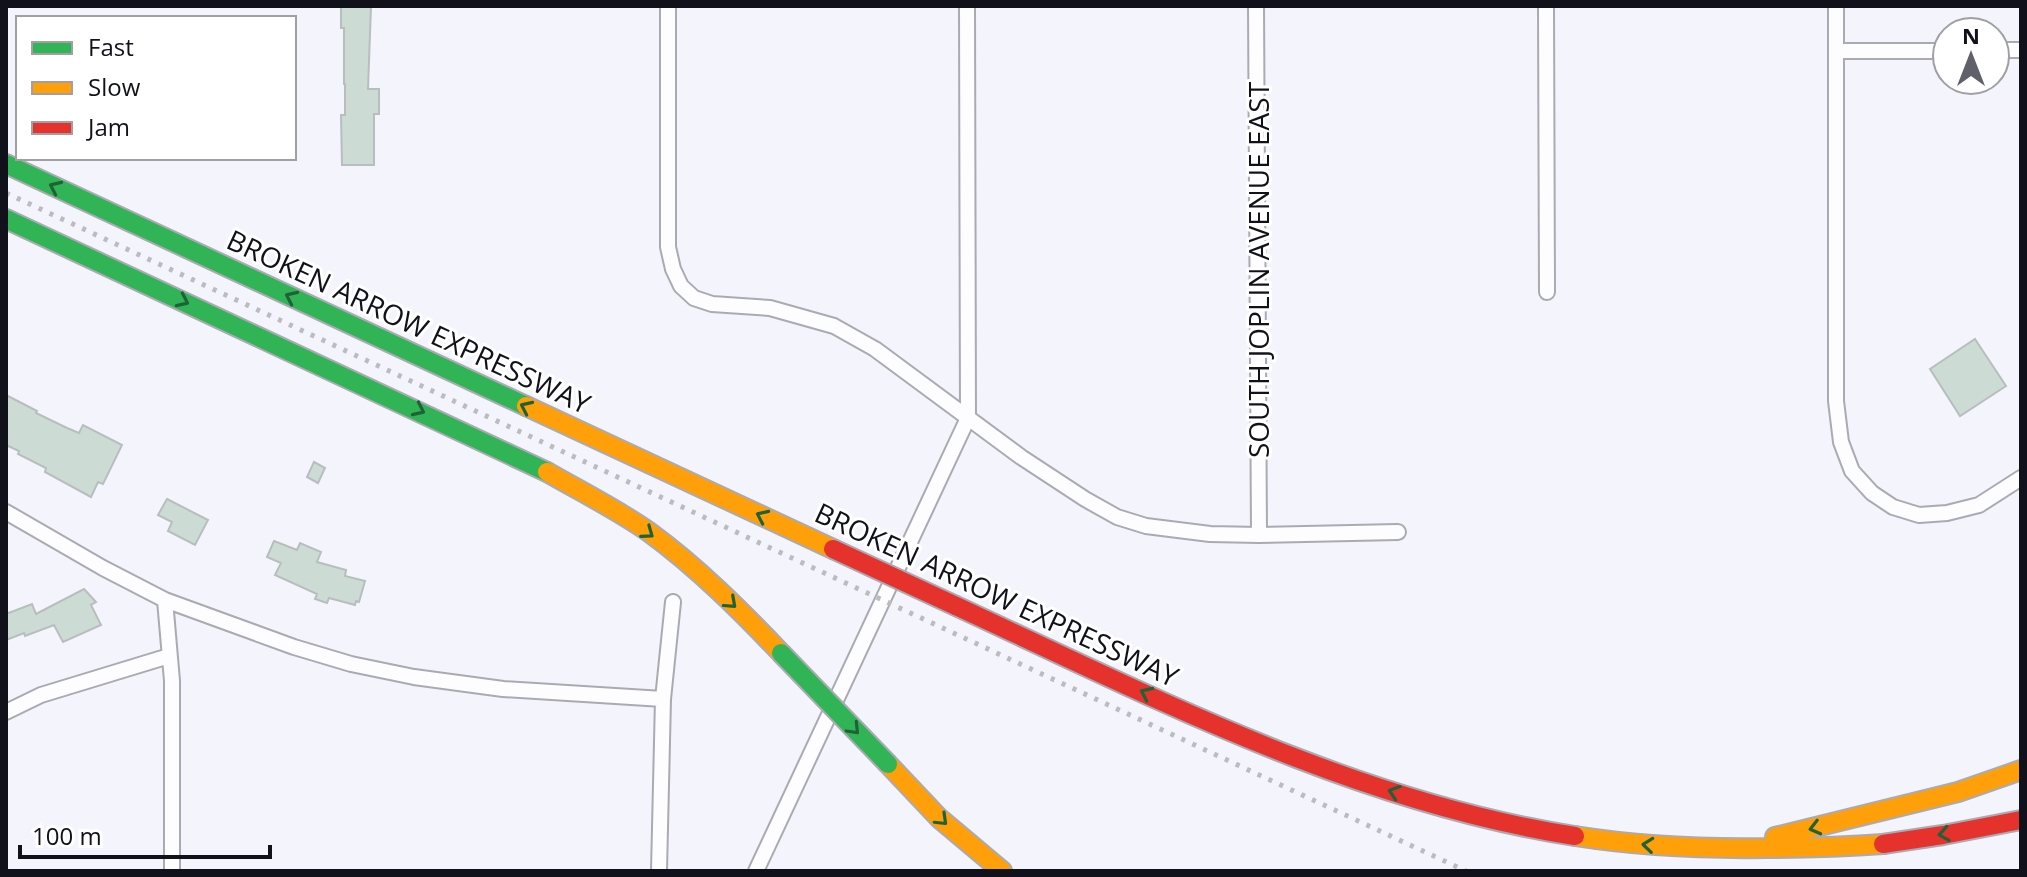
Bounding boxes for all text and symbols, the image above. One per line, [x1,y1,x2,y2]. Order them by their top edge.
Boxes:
legend [16,16,296,160]
north arrow [1931,16,2011,96]
text: N [1962,20,1980,50]
text: Fast [88,30,134,63]
text: Slow [88,70,141,103]
street label: SOUTH JOPLIN AVENUE EAST [1239,81,1277,458]
text: Jam [86,110,130,143]
one-way arrow [49,181,63,197]
street label: BROKEN ARROW EXPRESSWAY [221,220,597,422]
one-way arrow [284,291,299,307]
one-way arrow [175,292,189,308]
one-way arrow [411,400,426,416]
one-way arrow [520,401,535,417]
street label: BROKEN ARROW EXPRESSWAY [809,493,1185,695]
one-way arrow [756,510,770,526]
one-way arrow [640,523,654,537]
one-way arrow [722,593,736,608]
one-way arrow [1140,687,1154,703]
one-way arrow [845,720,859,734]
one-way arrow [1387,786,1401,802]
scale bar [20,809,270,859]
one-way arrow [933,811,948,825]
one-way arrow [1809,818,1822,835]
text: 100 m [32,819,102,852]
one-way arrow [1938,825,1951,842]
one-way arrow [1641,836,1654,853]

